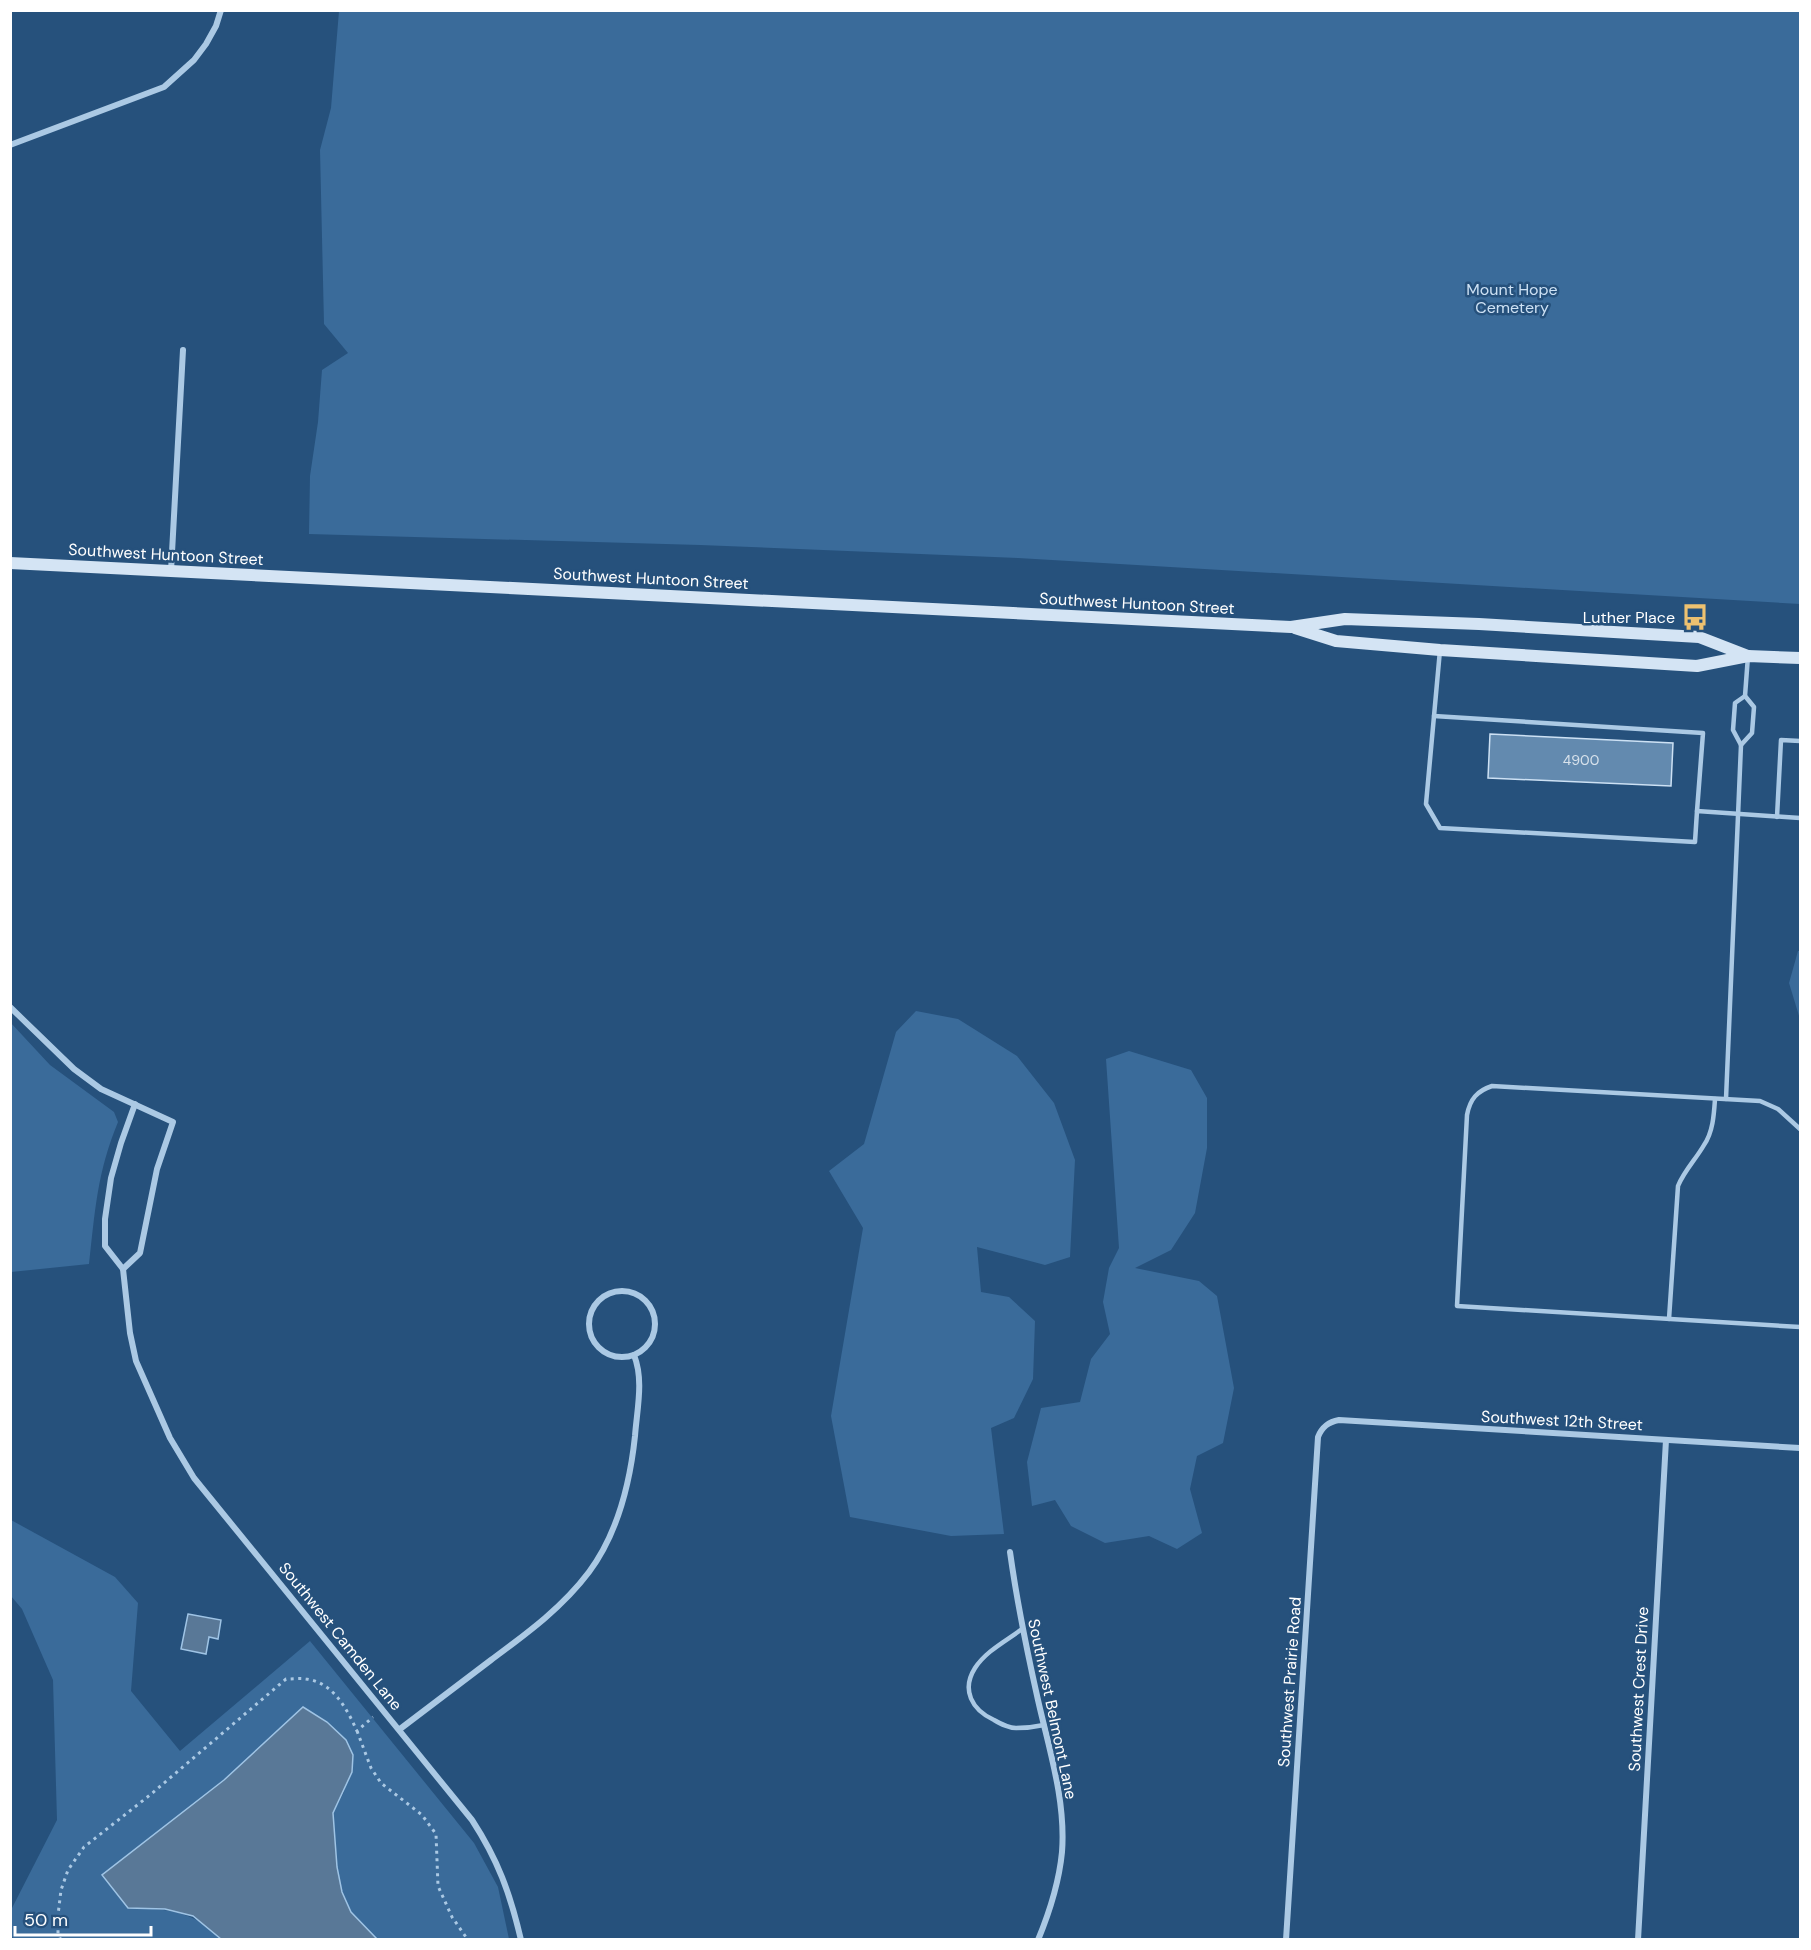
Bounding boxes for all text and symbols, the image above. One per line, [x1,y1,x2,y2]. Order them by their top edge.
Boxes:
park label: Mount Hope Cemetery [1466,279,1558,318]
street label: Southwest Huntoon Street [68,539,264,570]
street label: Southwest Huntoon Street [553,563,749,594]
street label: Southwest Huntoon Street [1039,588,1235,619]
bus stop icon: Luther Place [1680,602,1710,632]
place label: Luther Place [1583,607,1675,628]
house number: 4900 [1563,751,1599,769]
street label: Southwest 12th Street [1481,1406,1643,1435]
street label: Southwest Camden Lane [274,1558,407,1715]
street label: Southwest Prairie Road [1273,1596,1306,1768]
street label: Southwest Crest Drive [1624,1606,1653,1772]
street label: Southwest Belmont Lane [1023,1617,1082,1801]
scale bar [15,1899,152,1937]
text: 50 m [24,1908,68,1932]

